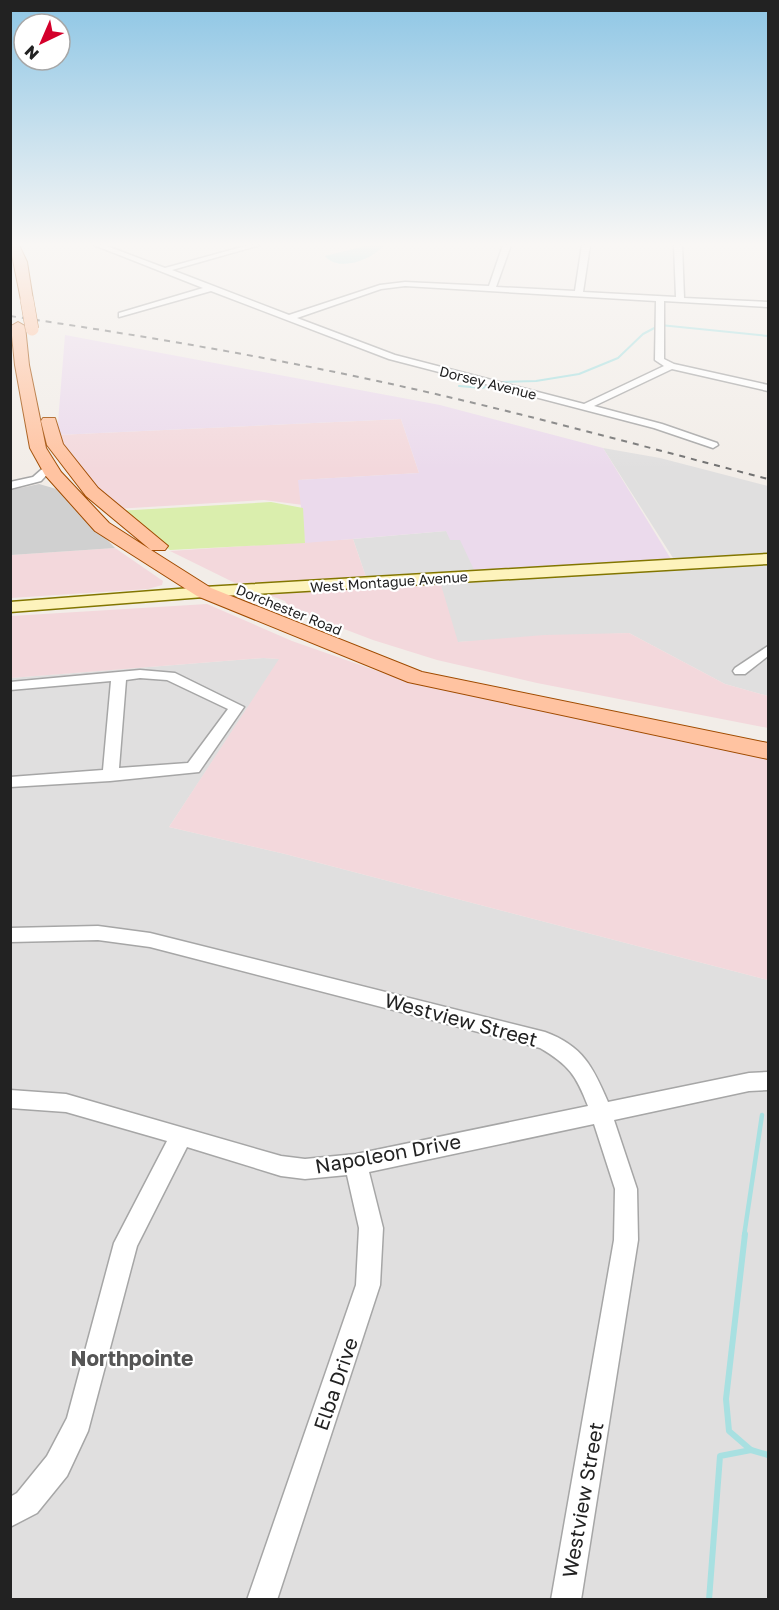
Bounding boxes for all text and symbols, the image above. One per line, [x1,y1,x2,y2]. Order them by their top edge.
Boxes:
north arrow [12,12,72,72]
text: N [20,41,43,64]
street label: Dorsey Avenue [438,362,539,403]
street label: West Montague Avenue [310,568,468,595]
street label: Dorchester Road [234,581,344,638]
street label: Westview Street [382,987,540,1051]
street label: Napoleon Drive [313,1128,463,1178]
street label: Elba Drive [308,1334,362,1433]
district label: Northpointe [70,1345,194,1371]
street label: Westview Street [557,1420,607,1579]

